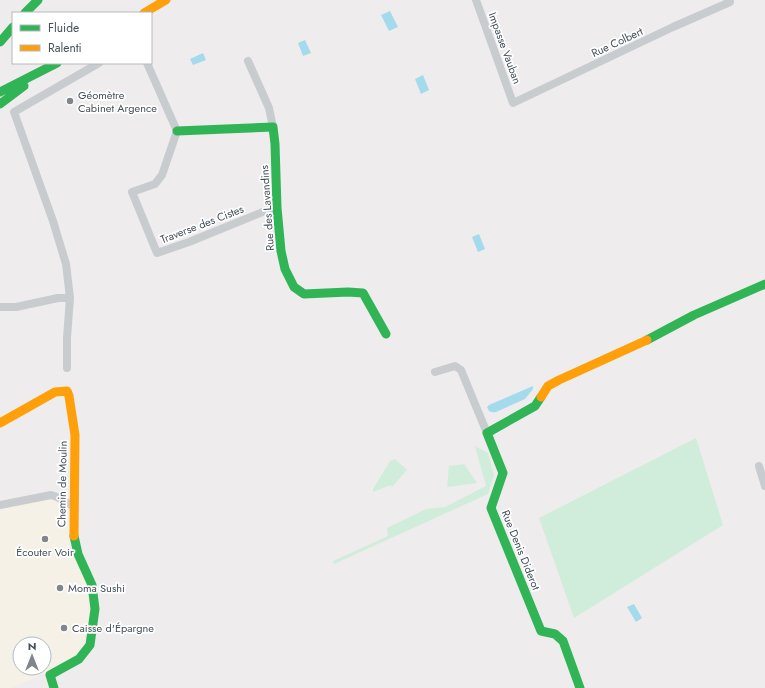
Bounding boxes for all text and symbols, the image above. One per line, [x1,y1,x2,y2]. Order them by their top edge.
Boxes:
street label: Impasse Vauban [485,10,525,86]
legend [12,12,152,64]
text: Fluide [48,19,79,37]
street label: Rue Colbert [589,23,646,61]
text: Ralenti [48,39,82,57]
place label: Géomètre Cabinet Argence [78,87,157,116]
marker: Géomètre Cabinet Argence [65,96,75,106]
street label: Rue des Lavandins [256,164,278,251]
street label: Traverse des Cistes [158,201,246,247]
street label: Chemin de Moulin [53,441,71,527]
street label: Rue Denis Diderot [498,508,544,593]
marker: Écouter Voir [40,534,50,544]
place label: Écouter Voir [16,544,74,560]
place label: Moma Sushi [68,580,125,596]
marker: Moma Sushi [55,583,65,593]
place label: Caisse d'Épargne [72,620,154,636]
marker: Caisse d'Épargne [59,623,69,633]
north arrow [12,636,52,676]
text: N [28,638,36,654]

